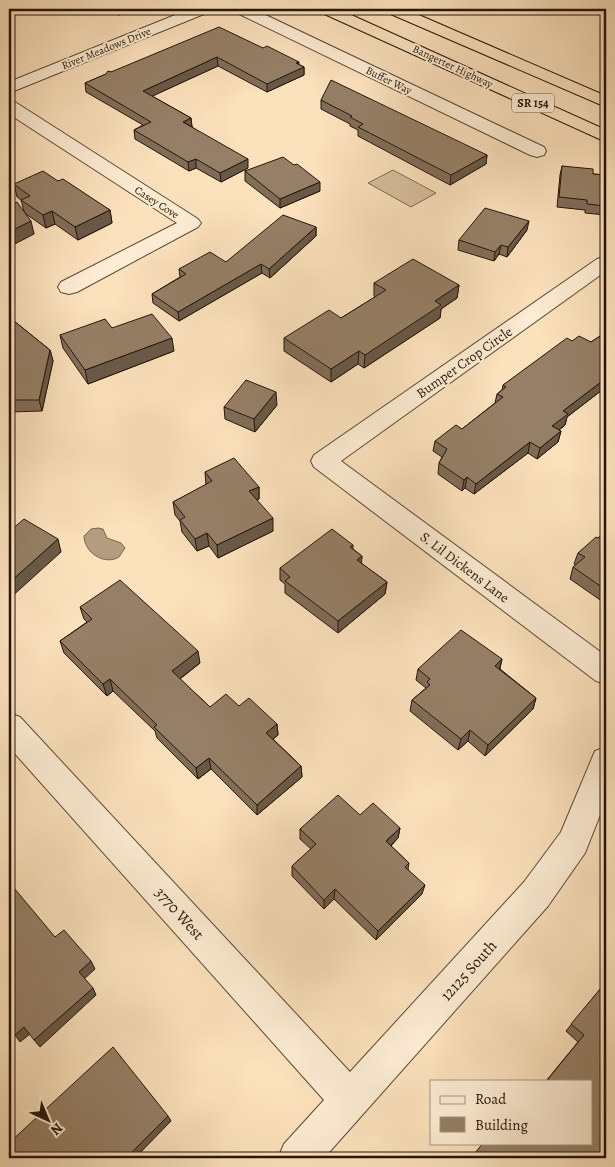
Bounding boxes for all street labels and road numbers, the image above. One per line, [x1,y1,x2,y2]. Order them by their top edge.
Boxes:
street label: River Meadows Drive [59,24,153,73]
street label: Bangerter Highway [410,41,496,92]
street label: Buffer Way [363,63,415,98]
road number: SR 154 [512,94,554,112]
street label: Casey Cove [132,182,182,222]
street label: Bumper Crop Circle [412,322,516,403]
street label: S. Lil Dickens Lane [416,528,513,607]
street label: 3770 West [150,882,209,945]
street label: 12125 South [436,935,502,1006]

